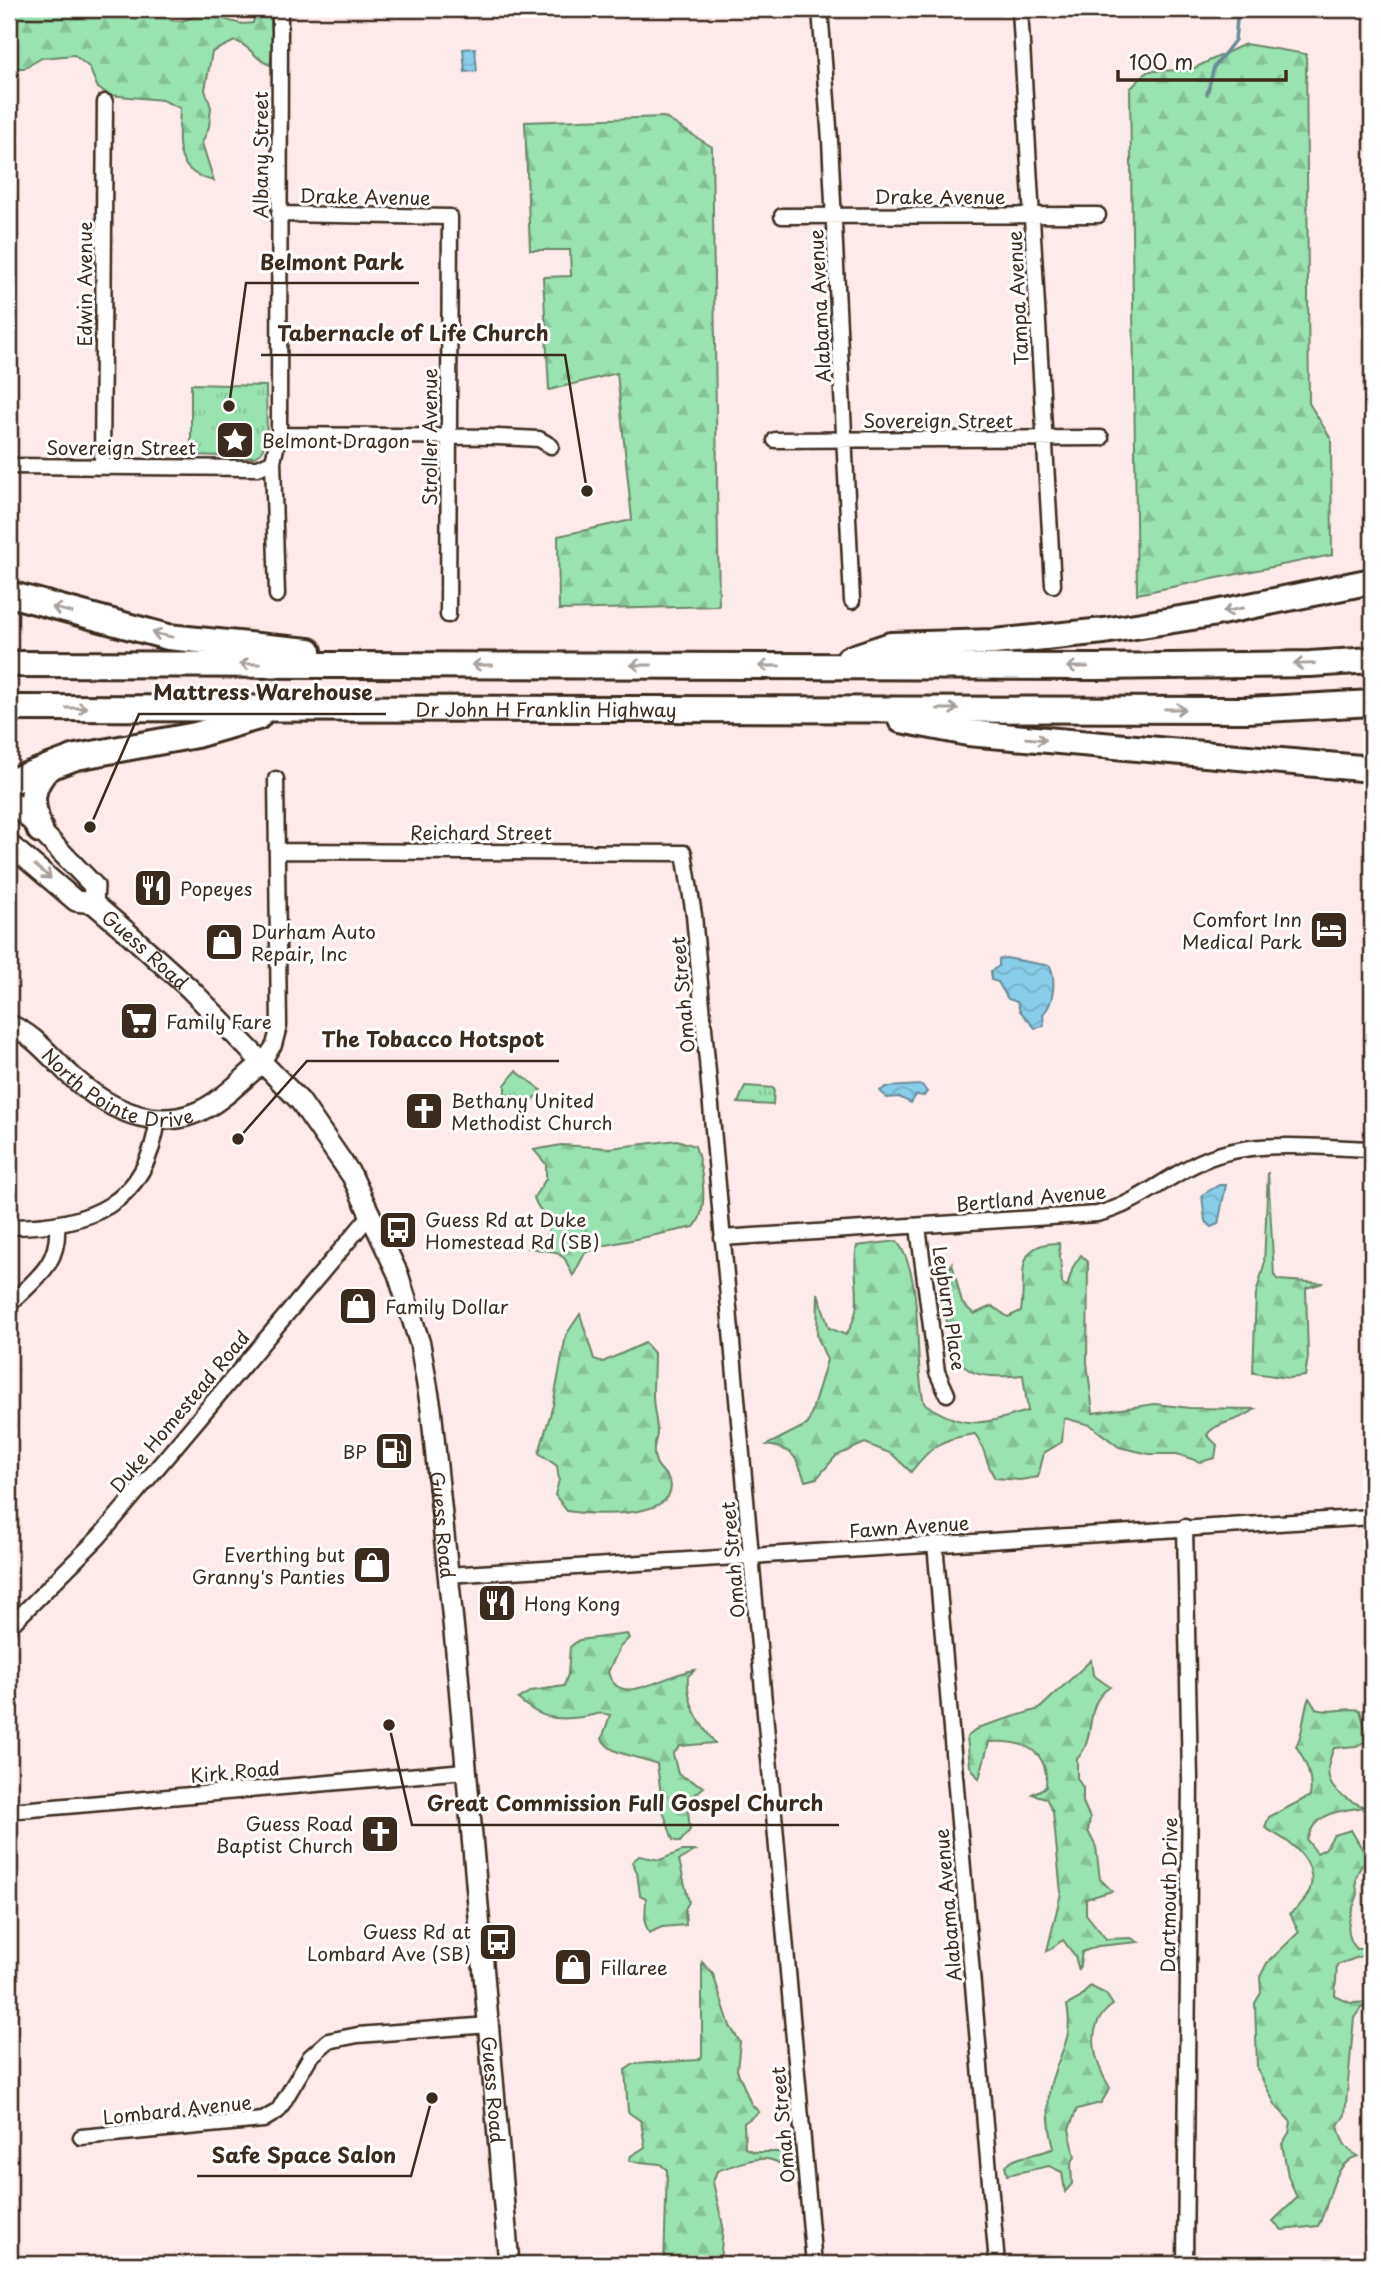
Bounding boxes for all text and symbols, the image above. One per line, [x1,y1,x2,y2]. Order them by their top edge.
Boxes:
scale bar [1118,38,1286,82]
text: 100 m [1129,45,1193,77]
street label: Albany Street [246,91,274,219]
street label: Drake Avenue [299,181,431,211]
street label: Drake Avenue [875,182,1005,210]
street label: Edwin Avenue [70,221,98,347]
street label: Alabama Avenue [801,229,837,383]
street label: Tampa Avenue [999,230,1035,366]
callout: Belmont Park [246,241,419,283]
text: Belmont Park [260,245,404,277]
callout: Tabernacle of Life Church [261,313,565,355]
text: Tabernacle of Life Church [277,316,549,348]
street label: Stroller Avenue [415,368,443,506]
street label: Sovereign Street [863,406,1013,434]
place icon: Belmont Dragon [214,419,256,461]
place label: Belmont Dragon [262,426,410,454]
street label: Sovereign Street [46,433,196,461]
one-way arrow [52,603,74,616]
one-way arrow [1222,604,1245,617]
one-way arrow [151,628,174,642]
one-way arrow [239,657,262,671]
one-way arrow [1293,657,1316,671]
one-way arrow [471,658,494,672]
one-way arrow [630,658,653,672]
one-way arrow [758,659,781,673]
one-way arrow [1065,660,1088,674]
callout: Mattress Warehouse [139,672,386,714]
text: Mattress Warehouse [153,675,373,707]
street label: Dr John H Franklin Highway [416,695,676,723]
one-way arrow [65,701,88,715]
one-way arrow [936,702,959,716]
one-way arrow [1164,702,1187,716]
one-way arrow [1024,733,1047,746]
street label: Reichard Street [410,818,552,846]
one-way arrow [33,864,51,880]
restaurant icon: Popeyes [132,867,174,909]
place label: Popeyes [180,874,253,902]
street label: Guess Road [96,903,195,995]
place label: Comfort Inn Medical Park [1182,905,1302,955]
hotel icon: Comfort Inn Medical Park [1308,909,1350,951]
place label: Durham Auto Repair, Inc [251,917,376,967]
shop icon: Durham Auto Repair, Inc [203,921,245,963]
street label: Omah Street [663,935,701,1055]
supermarket icon: Family Fare [118,1000,160,1042]
place label: Family Fare [166,1007,272,1035]
callout: The Tobacco Hotspot [307,1019,559,1061]
text: The Tobacco Hotspot [322,1022,544,1054]
street label: North Pointe Drive [36,1041,196,1133]
place label: Bethany United Methodist Church [451,1086,613,1136]
church icon: Bethany United Methodist Church [403,1090,445,1132]
street label: Bertland Avenue [955,1176,1107,1218]
place label: Guess Rd at Duke Homestead Rd (SB) [425,1205,600,1255]
bus stop icon: Guess Rd at Duke Homestead Rd (SB) [377,1209,419,1251]
street label: Leyburn Place [926,1244,974,1372]
shop icon: Family Dollar [337,1285,379,1327]
place label: Family Dollar [385,1292,509,1320]
street label: Duke Homestead Road [103,1324,255,1498]
fuel station icon: BP [373,1430,415,1472]
place label: BP [343,1437,367,1465]
street label: Guess Road [424,1470,462,1580]
street label: Omah Street [713,1500,751,1620]
street label: Fawn Avenue [848,1508,970,1544]
place label: Everthing but Granny's Panties [192,1540,345,1590]
shop icon: Everthing but Granny's Panties [351,1544,393,1586]
restaurant icon: Hong Kong [476,1582,518,1624]
place label: Hong Kong [524,1589,621,1617]
street label: Kirk Road [189,1753,281,1789]
callout: Great Commission Full Gospel Church [412,1783,839,1825]
text: Great Commission Full Gospel Church [427,1786,823,1818]
place label: Guess Road Baptist Church [215,1809,353,1859]
church icon: Guess Road Baptist Church [359,1813,401,1855]
street label: Dartmouth Drive [1153,1817,1183,1973]
street label: Alabama Avenue [926,1827,968,1983]
place label: Guess Rd at Lombard Ave (SB) [307,1917,471,1967]
bus stop icon: Guess Rd at Lombard Ave (SB) [477,1921,519,1963]
shop icon: Fillaree [552,1946,594,1988]
place label: Fillaree [600,1953,668,1981]
street label: Guess Road [475,2035,512,2144]
street label: Omah Street [763,2065,801,2185]
street label: Lombard Avenue [101,2087,253,2131]
callout: Safe Space Salon [197,2134,411,2176]
text: Safe Space Salon [212,2138,396,2170]

